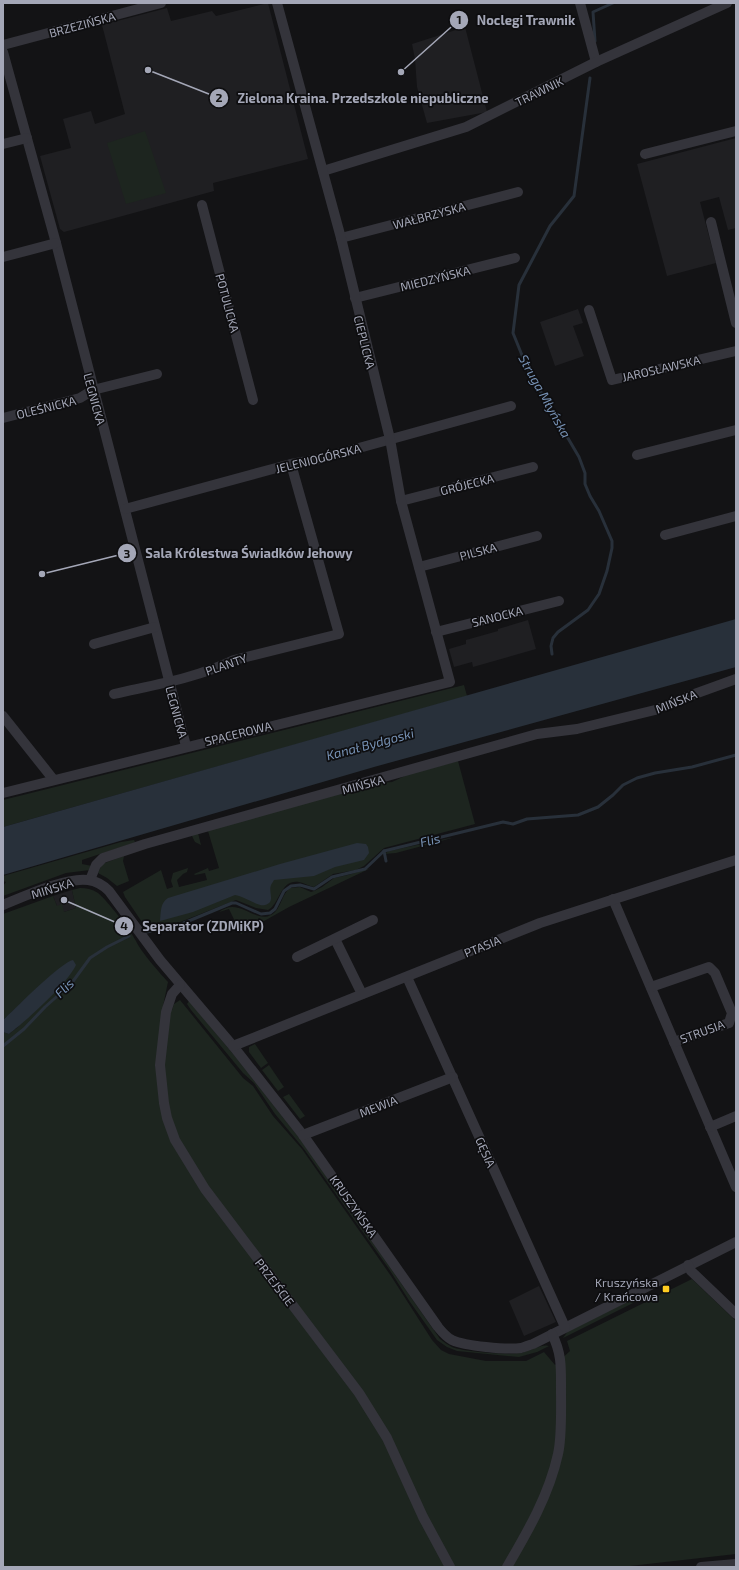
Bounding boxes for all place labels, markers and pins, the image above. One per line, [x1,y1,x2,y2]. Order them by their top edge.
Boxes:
callout: Noclegi Trawnik [449,8,583,33]
callout: Zielona Kraina. Przedszkole niepubliczne [209,86,497,111]
callout: Sala Królestwa Świadków Jehowy [117,541,361,566]
callout: Separator (ZDMiKP) [114,914,272,939]
place label: Kruszyńska / Krańcowa [595,1275,658,1303]
marker: Kruszyńska / Krańcowa [661,1284,671,1294]

